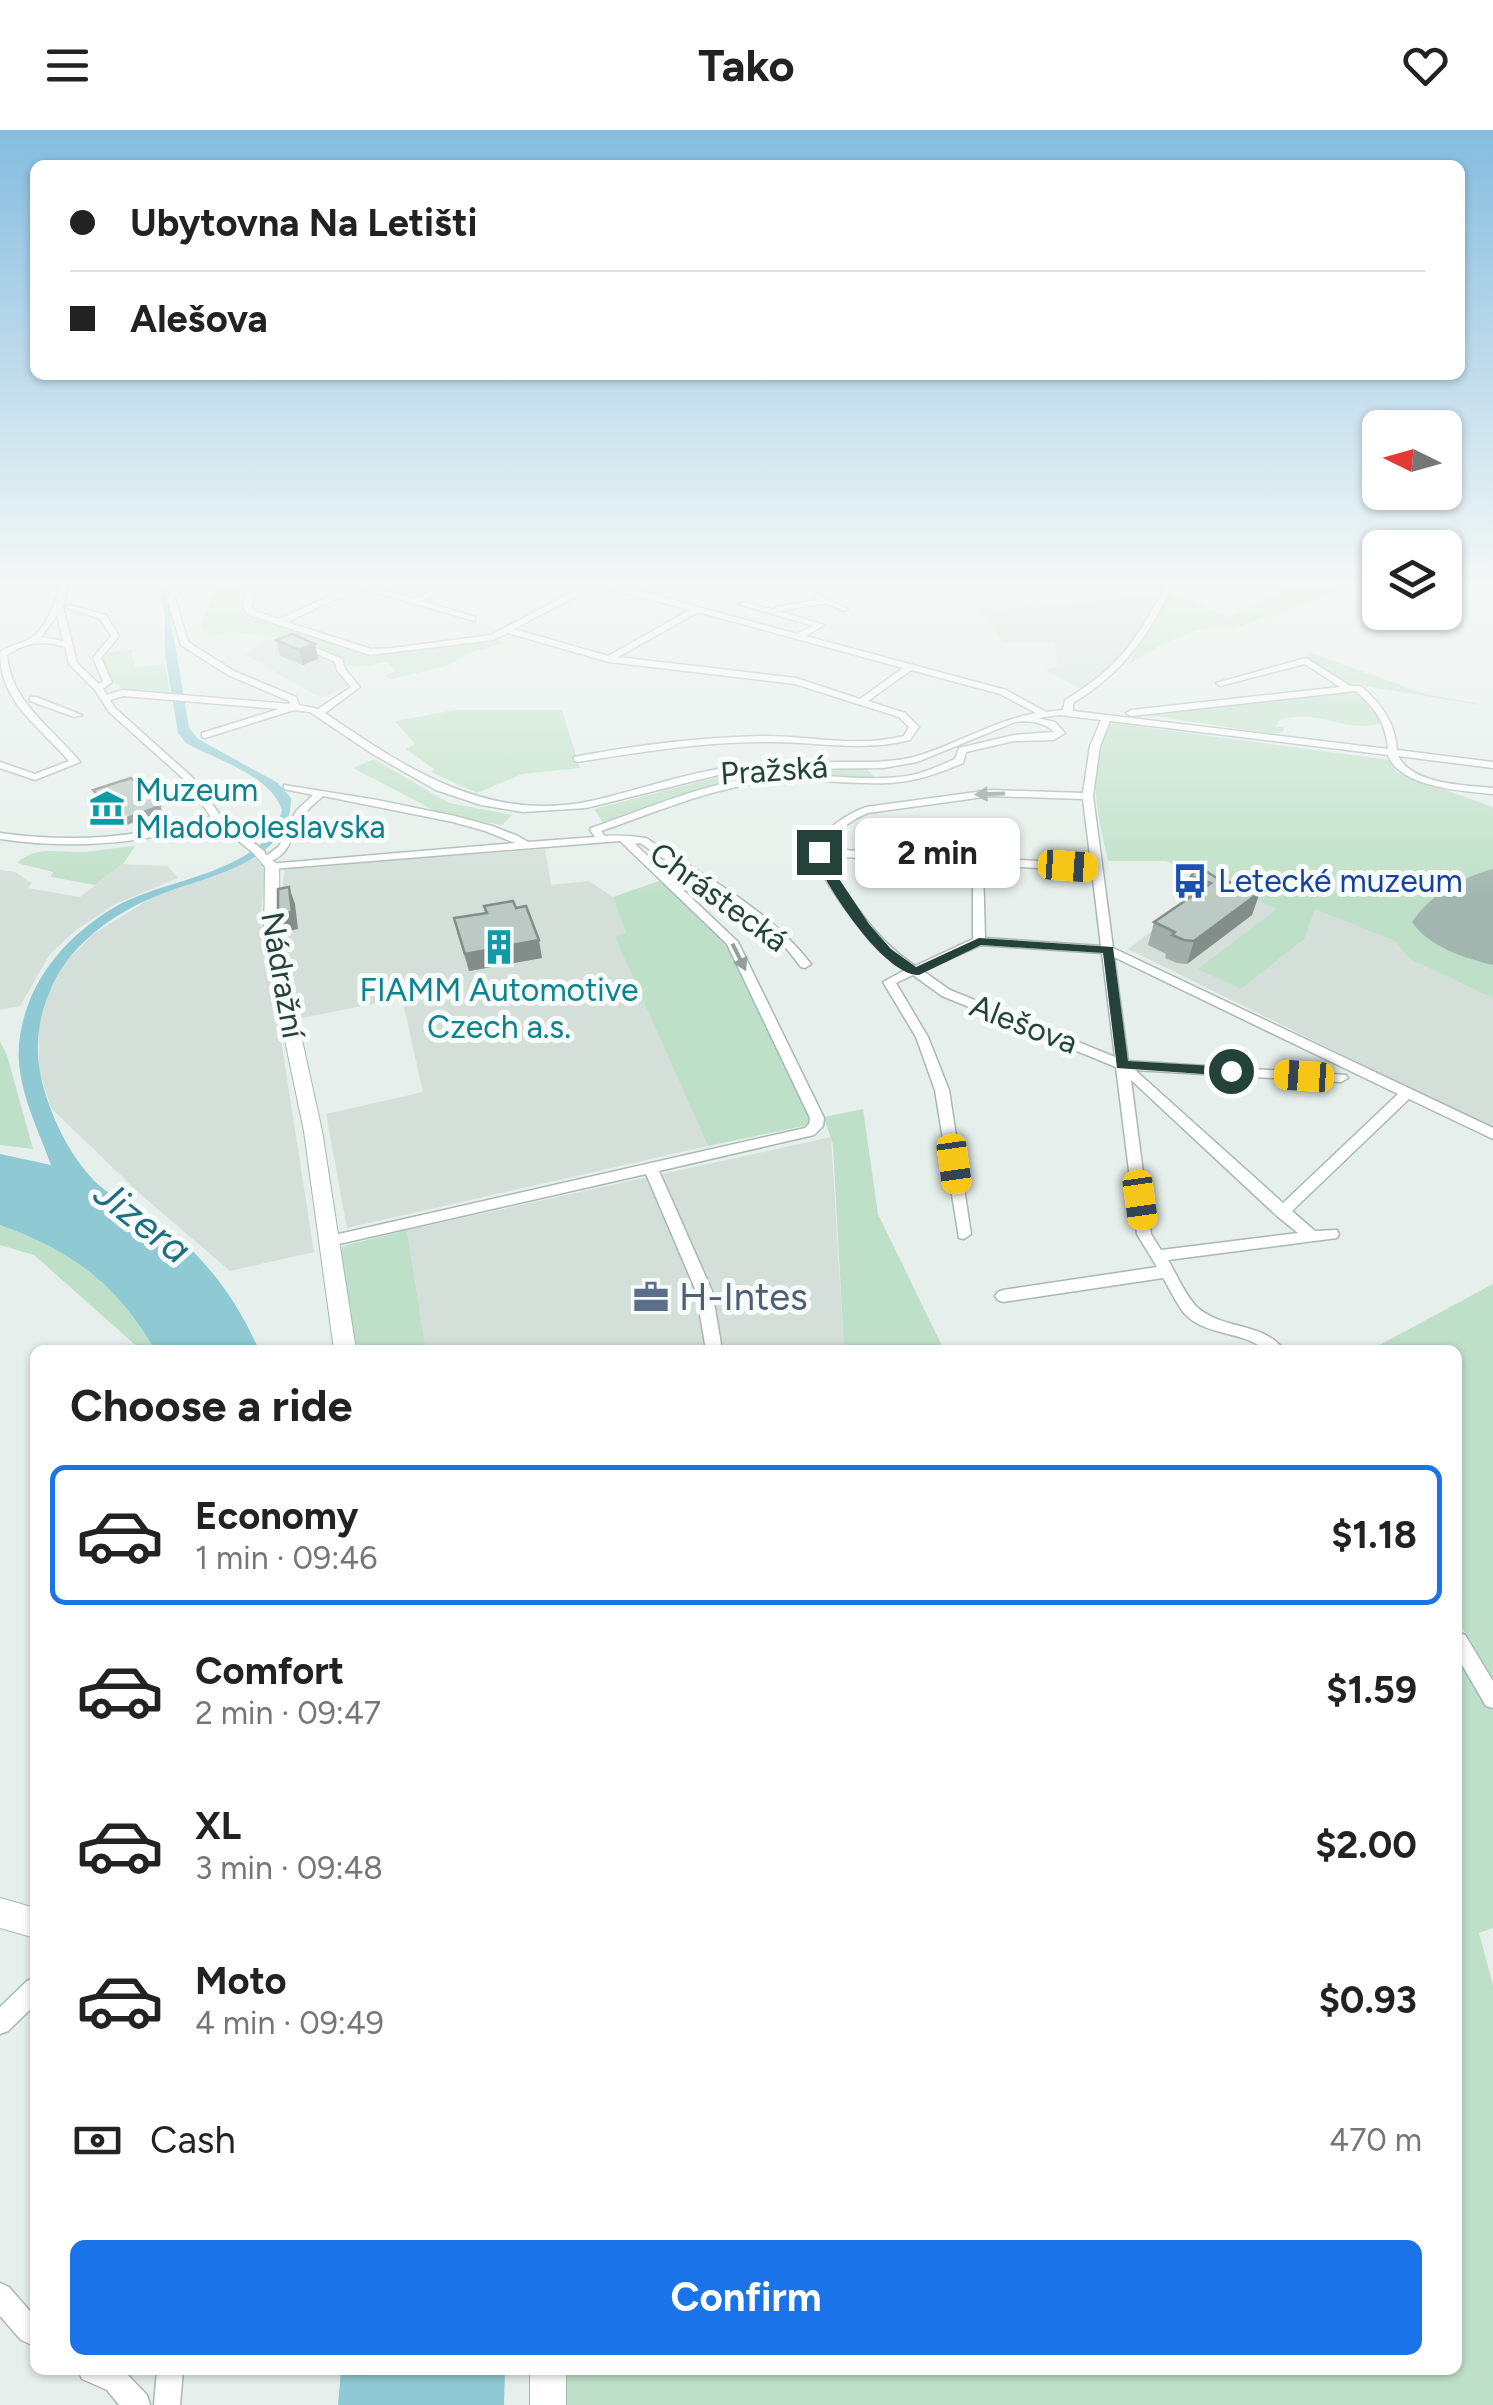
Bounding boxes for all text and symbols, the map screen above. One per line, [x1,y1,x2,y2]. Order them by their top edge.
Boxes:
icon: menu [40,38,95,93]
text: Tako [698,38,795,92]
icon: heart [1398,38,1453,93]
text: Ubytovna Na Letišti [130,200,478,246]
text: Alešova [130,296,268,342]
north arrow [1362,410,1462,510]
map controls [1362,410,1462,630]
button: layers [1362,530,1462,630]
street label: Pražská [719,747,829,793]
place label: Muzeum Mladoboleslavska [135,771,386,846]
one-way arrow [974,786,1006,802]
museum icon: Muzeum Mladoboleslavska [88,789,126,827]
callout: 2 min [854,817,1019,887]
route end [797,830,842,875]
street label: Chrástecká [643,834,795,960]
text: 2 min [897,834,978,872]
car [1037,849,1099,883]
bus stop icon: Letecké muzeum [1171,862,1209,900]
place label: Letecké muzeum [1218,862,1463,900]
street label: Nádražní [253,909,313,1043]
building icon: FIAMM Automotive Czech a.s. [480,928,518,966]
one-way arrow [731,942,748,971]
place label: FIAMM Automotive Czech a.s. [360,971,638,1046]
street label: Alešova [965,986,1083,1062]
route start [1209,1049,1254,1094]
car [1273,1059,1335,1093]
car [935,1132,973,1196]
water label: Jizera [85,1168,201,1273]
car [1121,1168,1159,1232]
place label: H-Intes [679,1274,808,1320]
office icon: H-Intes [632,1278,670,1316]
text: Choose a ride [70,1378,352,1432]
icon: car [75,1490,165,1580]
text: Economy [195,1493,358,1539]
text: $1.18 [1331,1512,1417,1558]
text: 1 min · 09:46 [195,1539,377,1577]
icon: car [75,1645,165,1735]
text: Comfort [195,1648,344,1694]
text: $1.59 [1326,1667,1417,1713]
text: 2 min · 09:47 [195,1694,381,1732]
icon: car [75,1800,165,1890]
text: XL [195,1803,241,1849]
text: $2.00 [1315,1822,1417,1868]
text: 3 min · 09:48 [195,1849,383,1887]
icon: car [75,1955,165,2045]
text: Moto [195,1958,287,2004]
text: $0.93 [1319,1977,1417,2023]
text: 4 min · 09:49 [195,2004,384,2042]
icon: cash [70,2113,125,2168]
text: Cash [150,2117,236,2163]
text: 470 m [1329,2121,1422,2159]
button: Confirm [70,2240,1422,2355]

